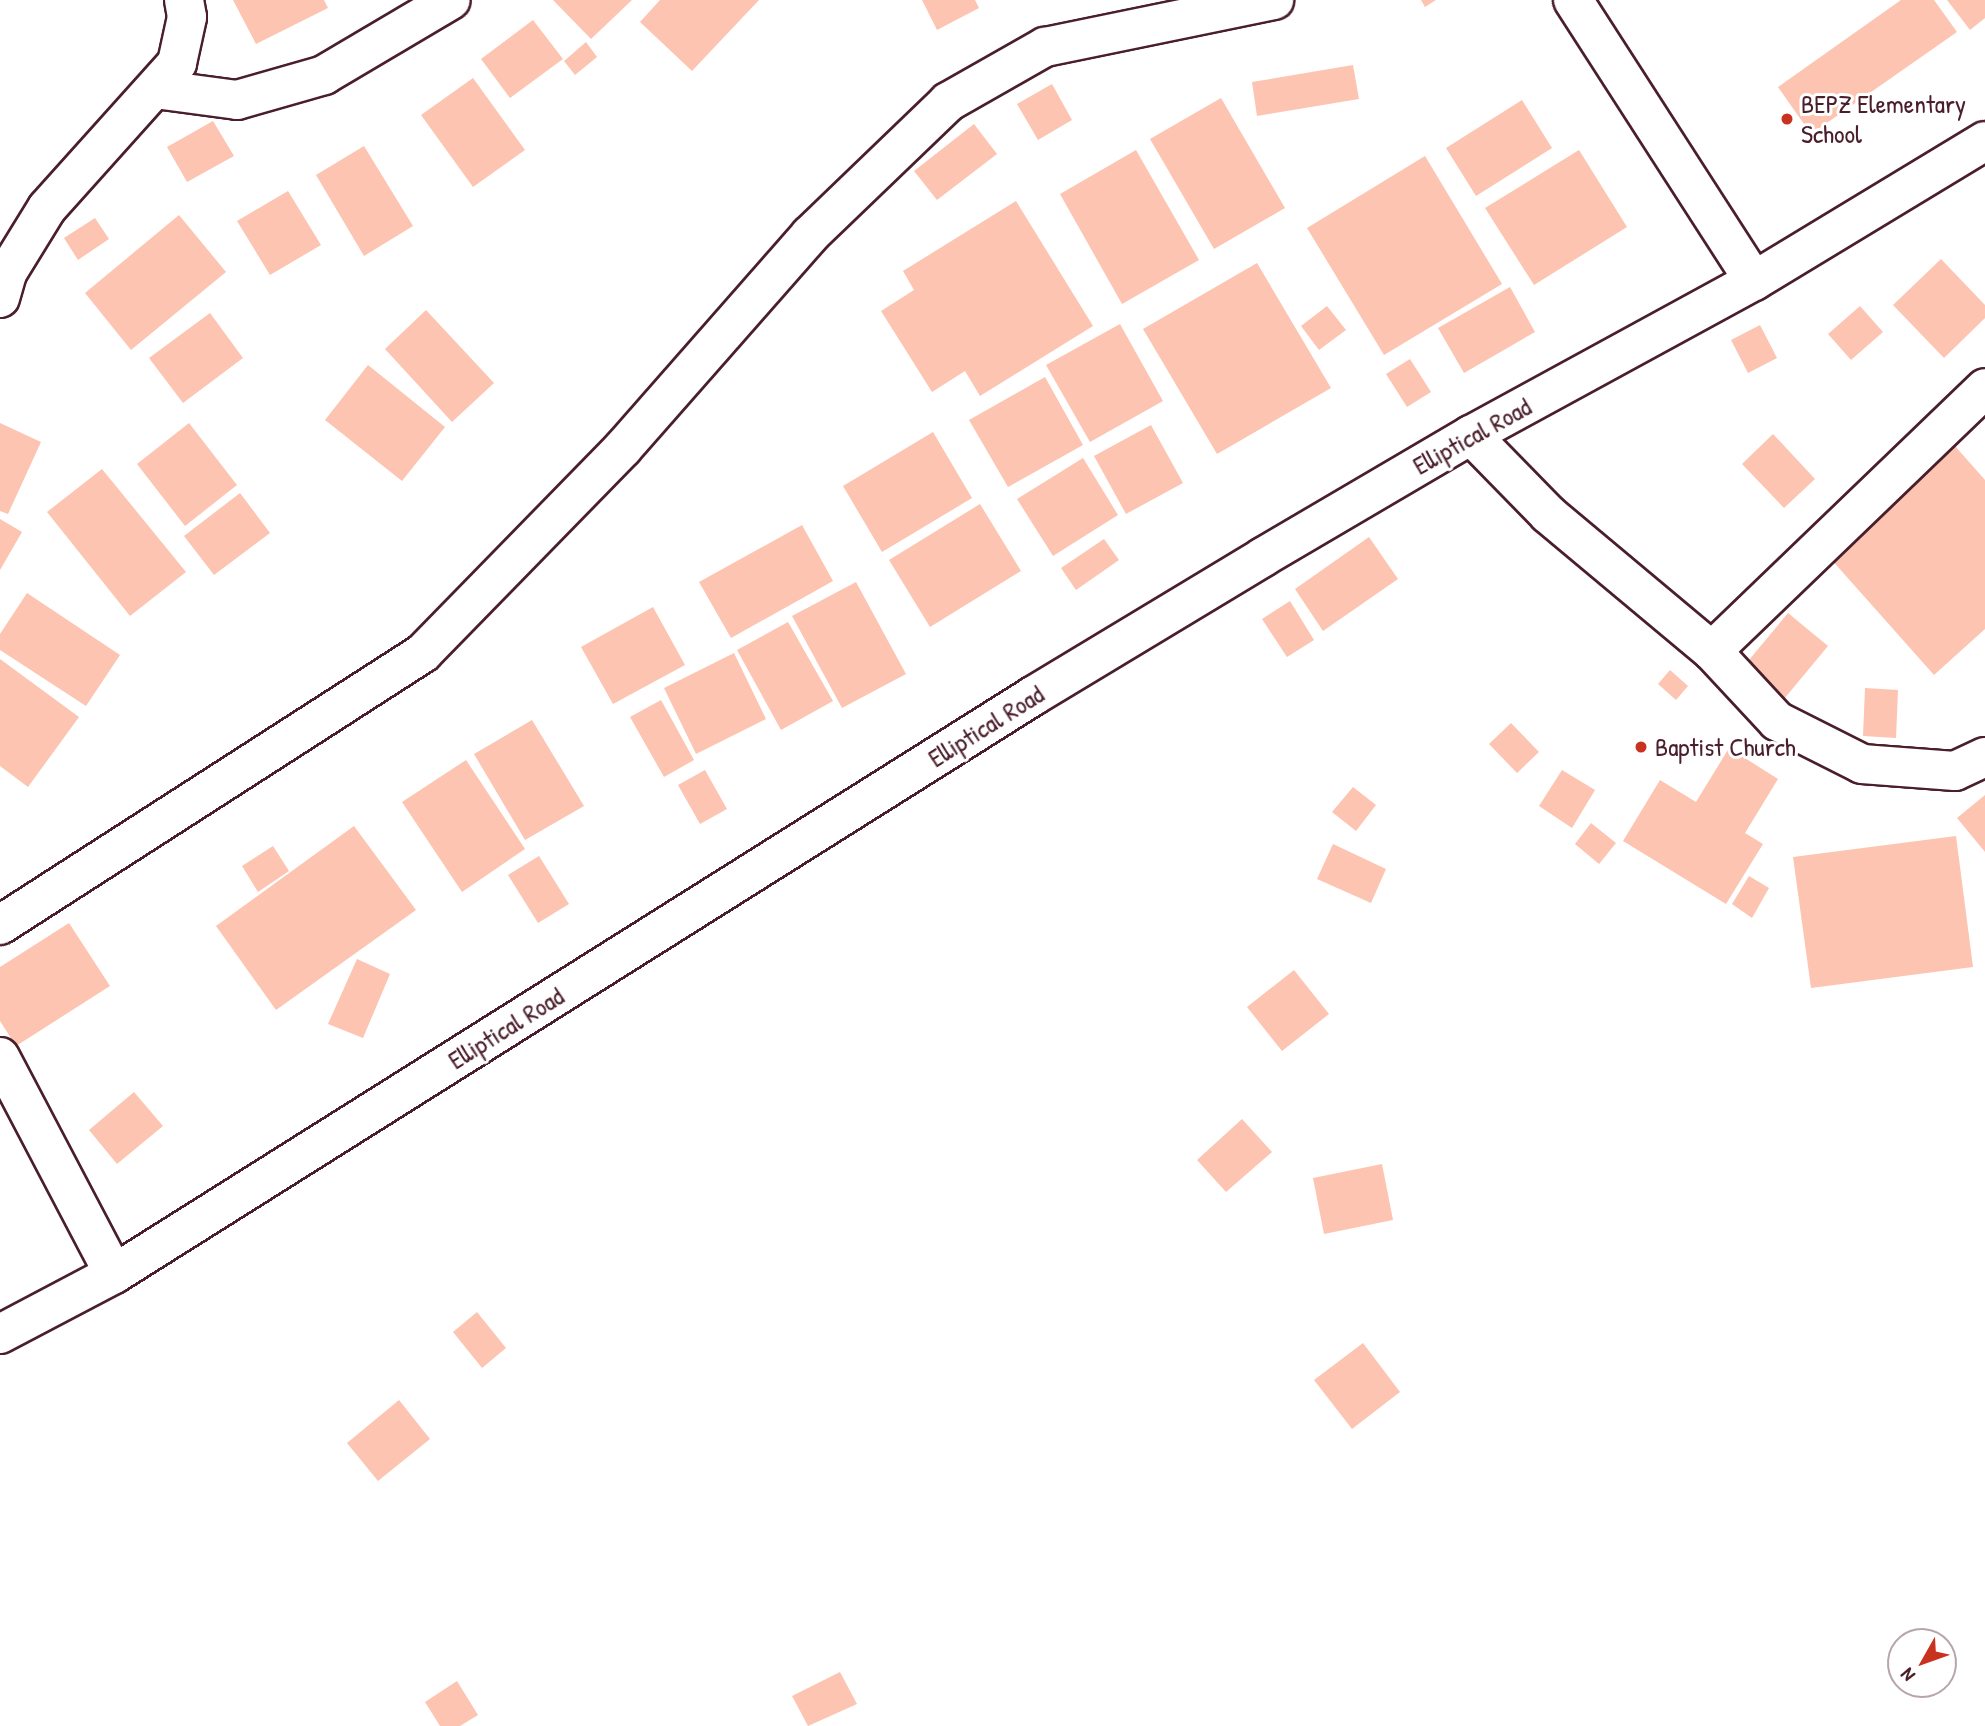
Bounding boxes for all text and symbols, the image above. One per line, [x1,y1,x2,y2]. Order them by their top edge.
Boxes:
place label: BEPZ Elementary School [1801,88,1966,150]
marker: BEPZ Elementary School [1779,111,1795,127]
street label: Elliptical Road [1407,391,1537,481]
street label: Elliptical Road [923,678,1049,774]
place label: Baptist Church [1655,731,1796,763]
marker: Baptist Church [1633,739,1649,755]
street label: Elliptical Road [443,980,569,1076]
north arrow [1887,1628,1957,1698]
text: N [1894,1663,1921,1687]

